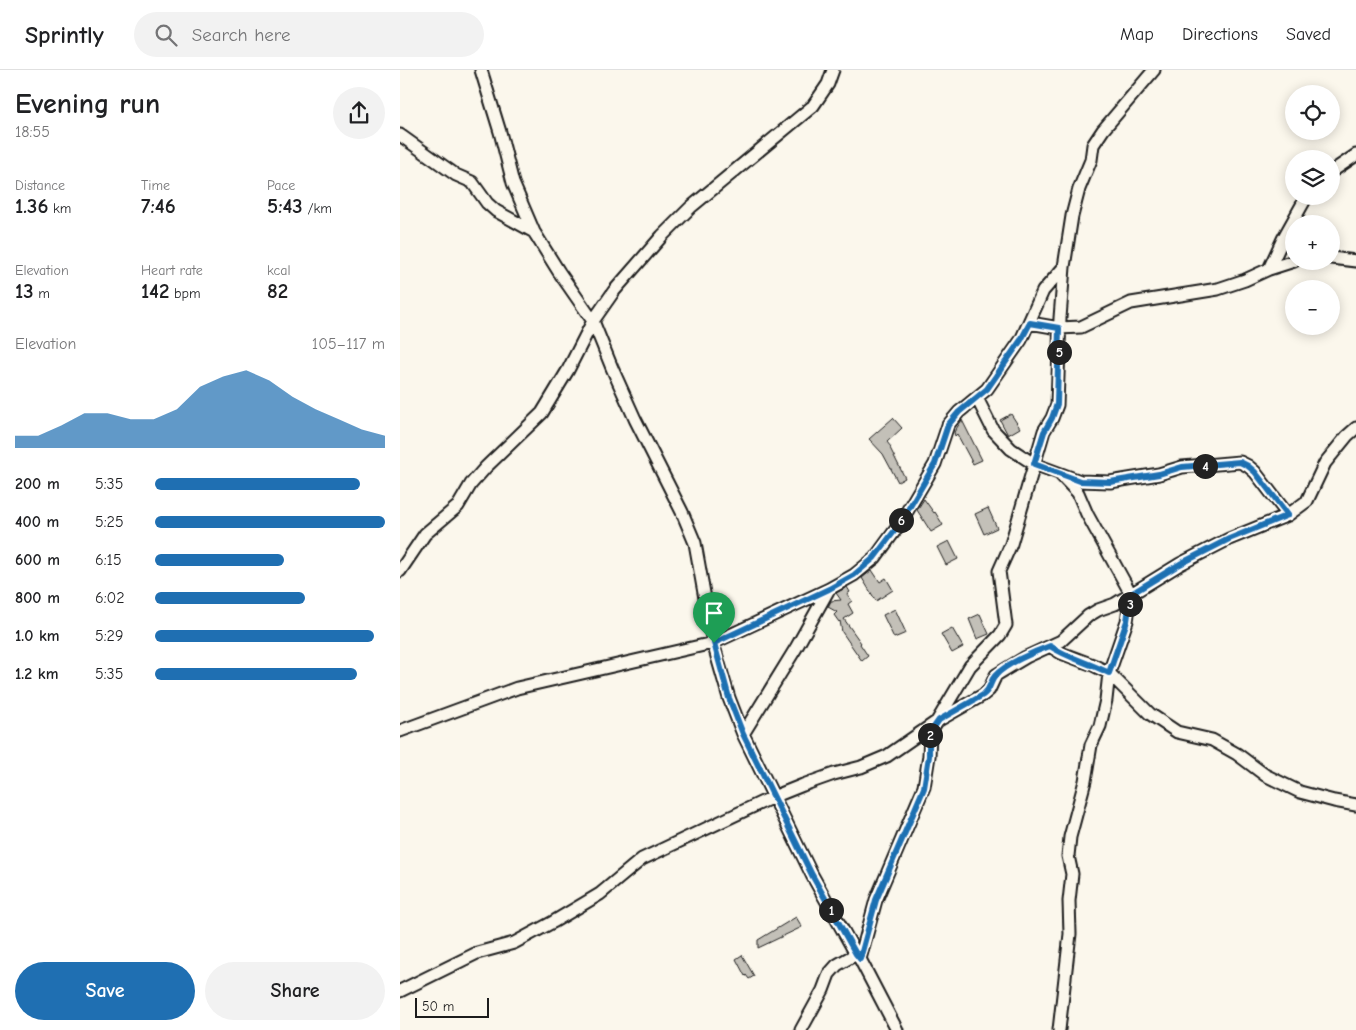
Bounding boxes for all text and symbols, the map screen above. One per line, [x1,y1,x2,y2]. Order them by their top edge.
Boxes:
search box [134,12,484,57]
text: Sprintly [25,21,104,49]
icon: search [152,21,180,49]
text: Search here [192,24,291,46]
text: Map [1120,24,1154,45]
text: Directions [1182,24,1258,45]
text: Saved [1286,24,1331,45]
map controls [1285,85,1340,335]
button: locate [1285,85,1340,140]
button: share [333,87,385,139]
text: Evening run [15,88,160,120]
text: 18:55 [15,123,50,141]
button: layers [1285,150,1340,205]
text: Distance [15,177,65,194]
text: Time [141,177,170,194]
text: Pace [267,177,295,194]
text: 1.36 [15,194,48,218]
text: 7:46 [141,194,176,218]
text: 5:43 [267,194,303,218]
text: km [48,200,71,217]
text: /km [303,200,332,217]
button: + [1285,215,1340,270]
text: Elevation [15,262,69,279]
text: Heart rate [141,262,203,279]
text: kcal [267,262,291,279]
text: 13 [15,279,34,303]
text: 142 [141,279,169,303]
text: 82 [267,279,288,303]
button: − [1285,280,1340,335]
text: m [34,285,50,302]
text: bpm [169,285,201,302]
text: Elevation [15,335,76,353]
text: 105–117 m [312,335,385,353]
pin: 5 [1046,340,1072,364]
text: 5 [1056,344,1063,361]
pin: 4 [1192,454,1218,478]
text: 4 [1202,458,1209,475]
text: 200 m [15,475,60,493]
text: 5:35 [95,475,123,493]
pin: 6 [888,508,914,532]
text: 6 [898,512,905,529]
text: 400 m [15,513,59,531]
text: 5:25 [95,513,124,531]
text: 600 m [15,551,60,569]
text: 6:15 [95,551,122,569]
text: 800 m [15,589,60,607]
text: 6:02 [95,589,125,607]
pin [693,592,735,643]
pin: 3 [1118,592,1142,616]
text: 3 [1127,596,1134,613]
icon: arrive [700,599,728,627]
text: 1.0 km [15,627,60,645]
text: 5:29 [95,627,123,645]
text: 1.2 km [15,665,58,683]
text: 5:35 [95,665,123,683]
pin: 2 [918,722,942,748]
text: 2 [927,727,934,744]
pin: 1 [818,898,844,922]
text: 1 [829,902,834,919]
button: Save [15,962,195,1020]
button: Share [205,962,385,1020]
scale bar [415,995,489,1018]
text: 50 m [422,998,454,1015]

